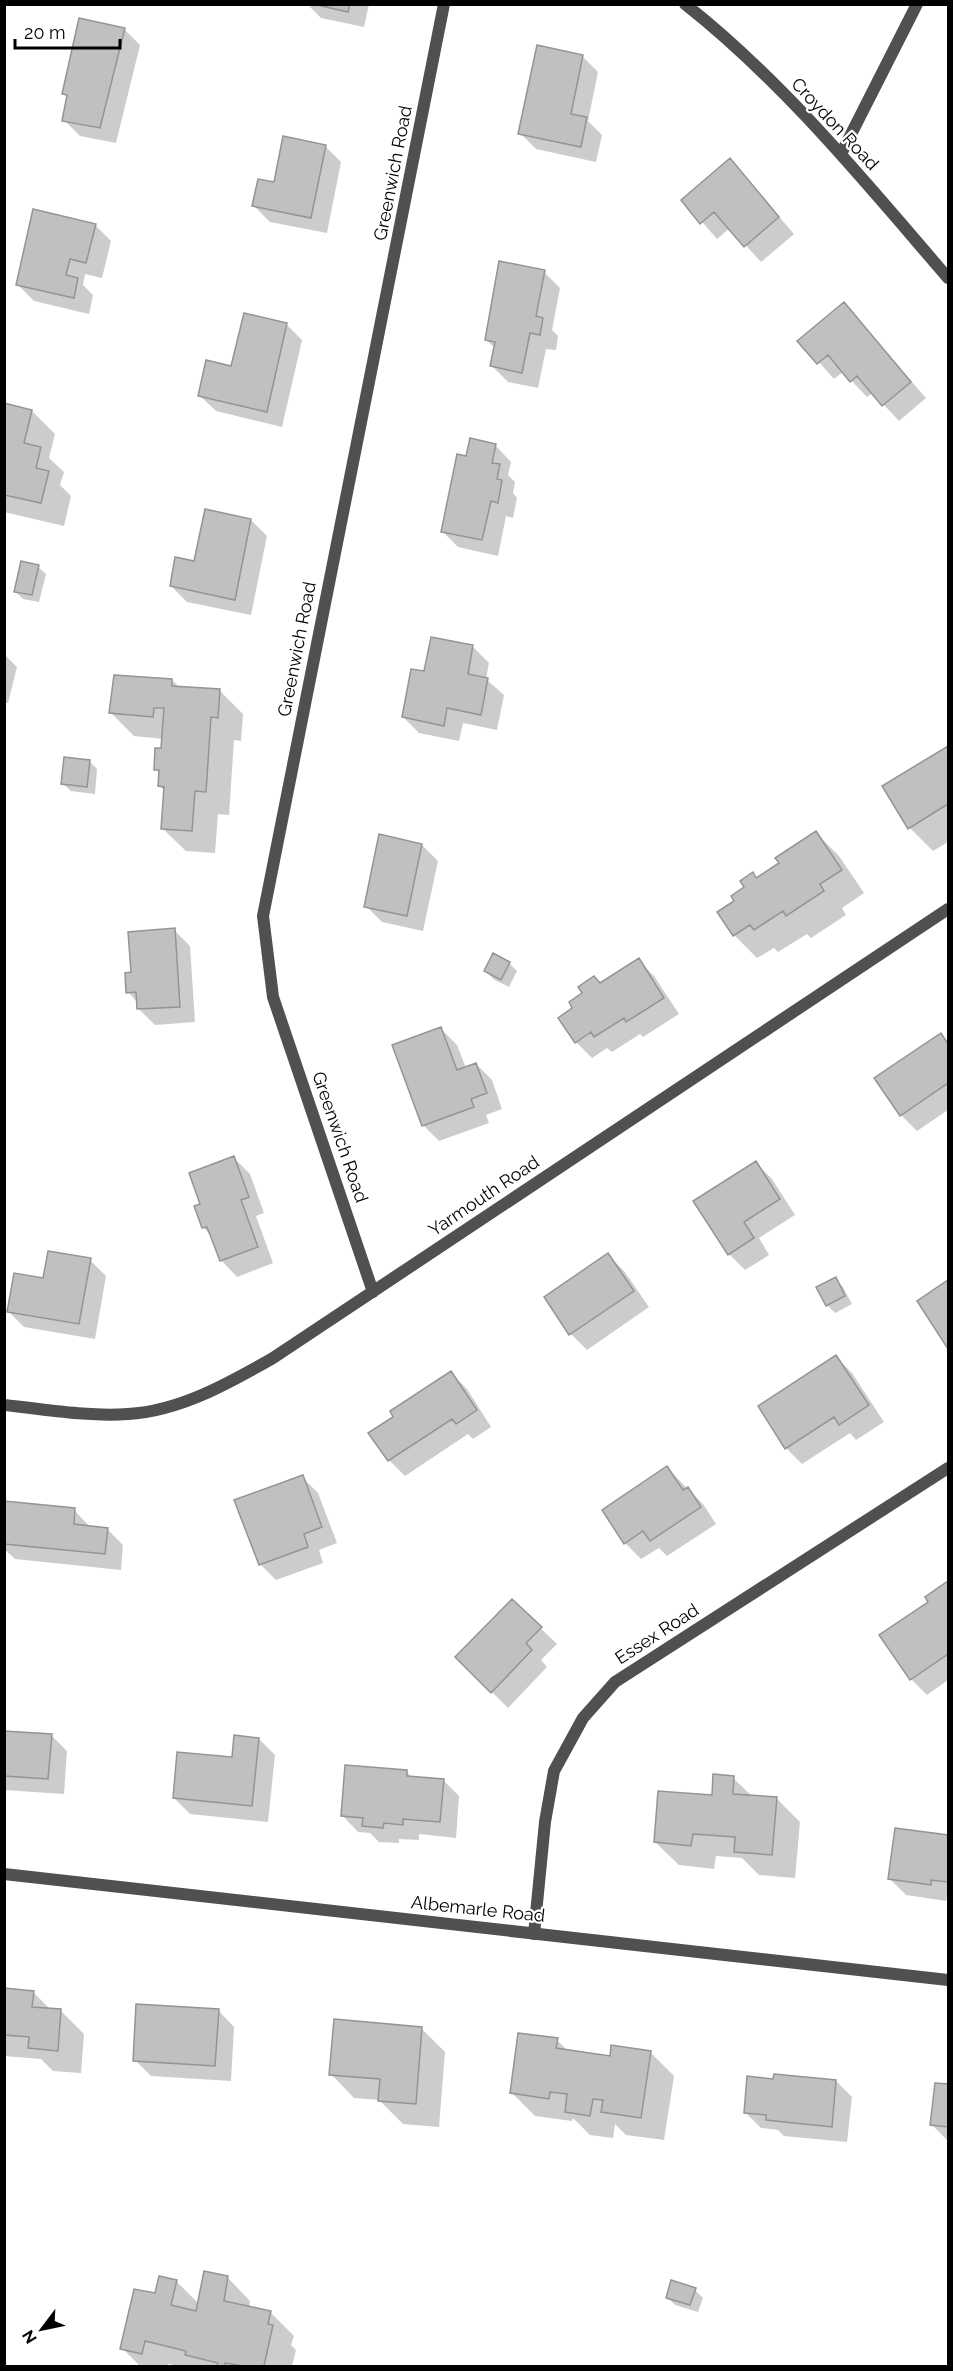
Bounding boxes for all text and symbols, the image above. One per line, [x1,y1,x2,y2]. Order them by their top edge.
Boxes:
scale bar [15,12,120,50]
text: 20 m [24,22,66,43]
street label: Croydon Road [787,73,883,174]
street label: Greenwich Road [369,104,416,242]
street label: Greenwich Road [273,580,320,718]
street label: Greenwich Road [308,1069,373,1205]
street label: Yarmouth Road [425,1151,543,1240]
street label: Essex Road [611,1599,702,1668]
street label: Albemarle Road [410,1891,546,1926]
north arrow [12,2299,72,2359]
text: N [18,2326,41,2347]

